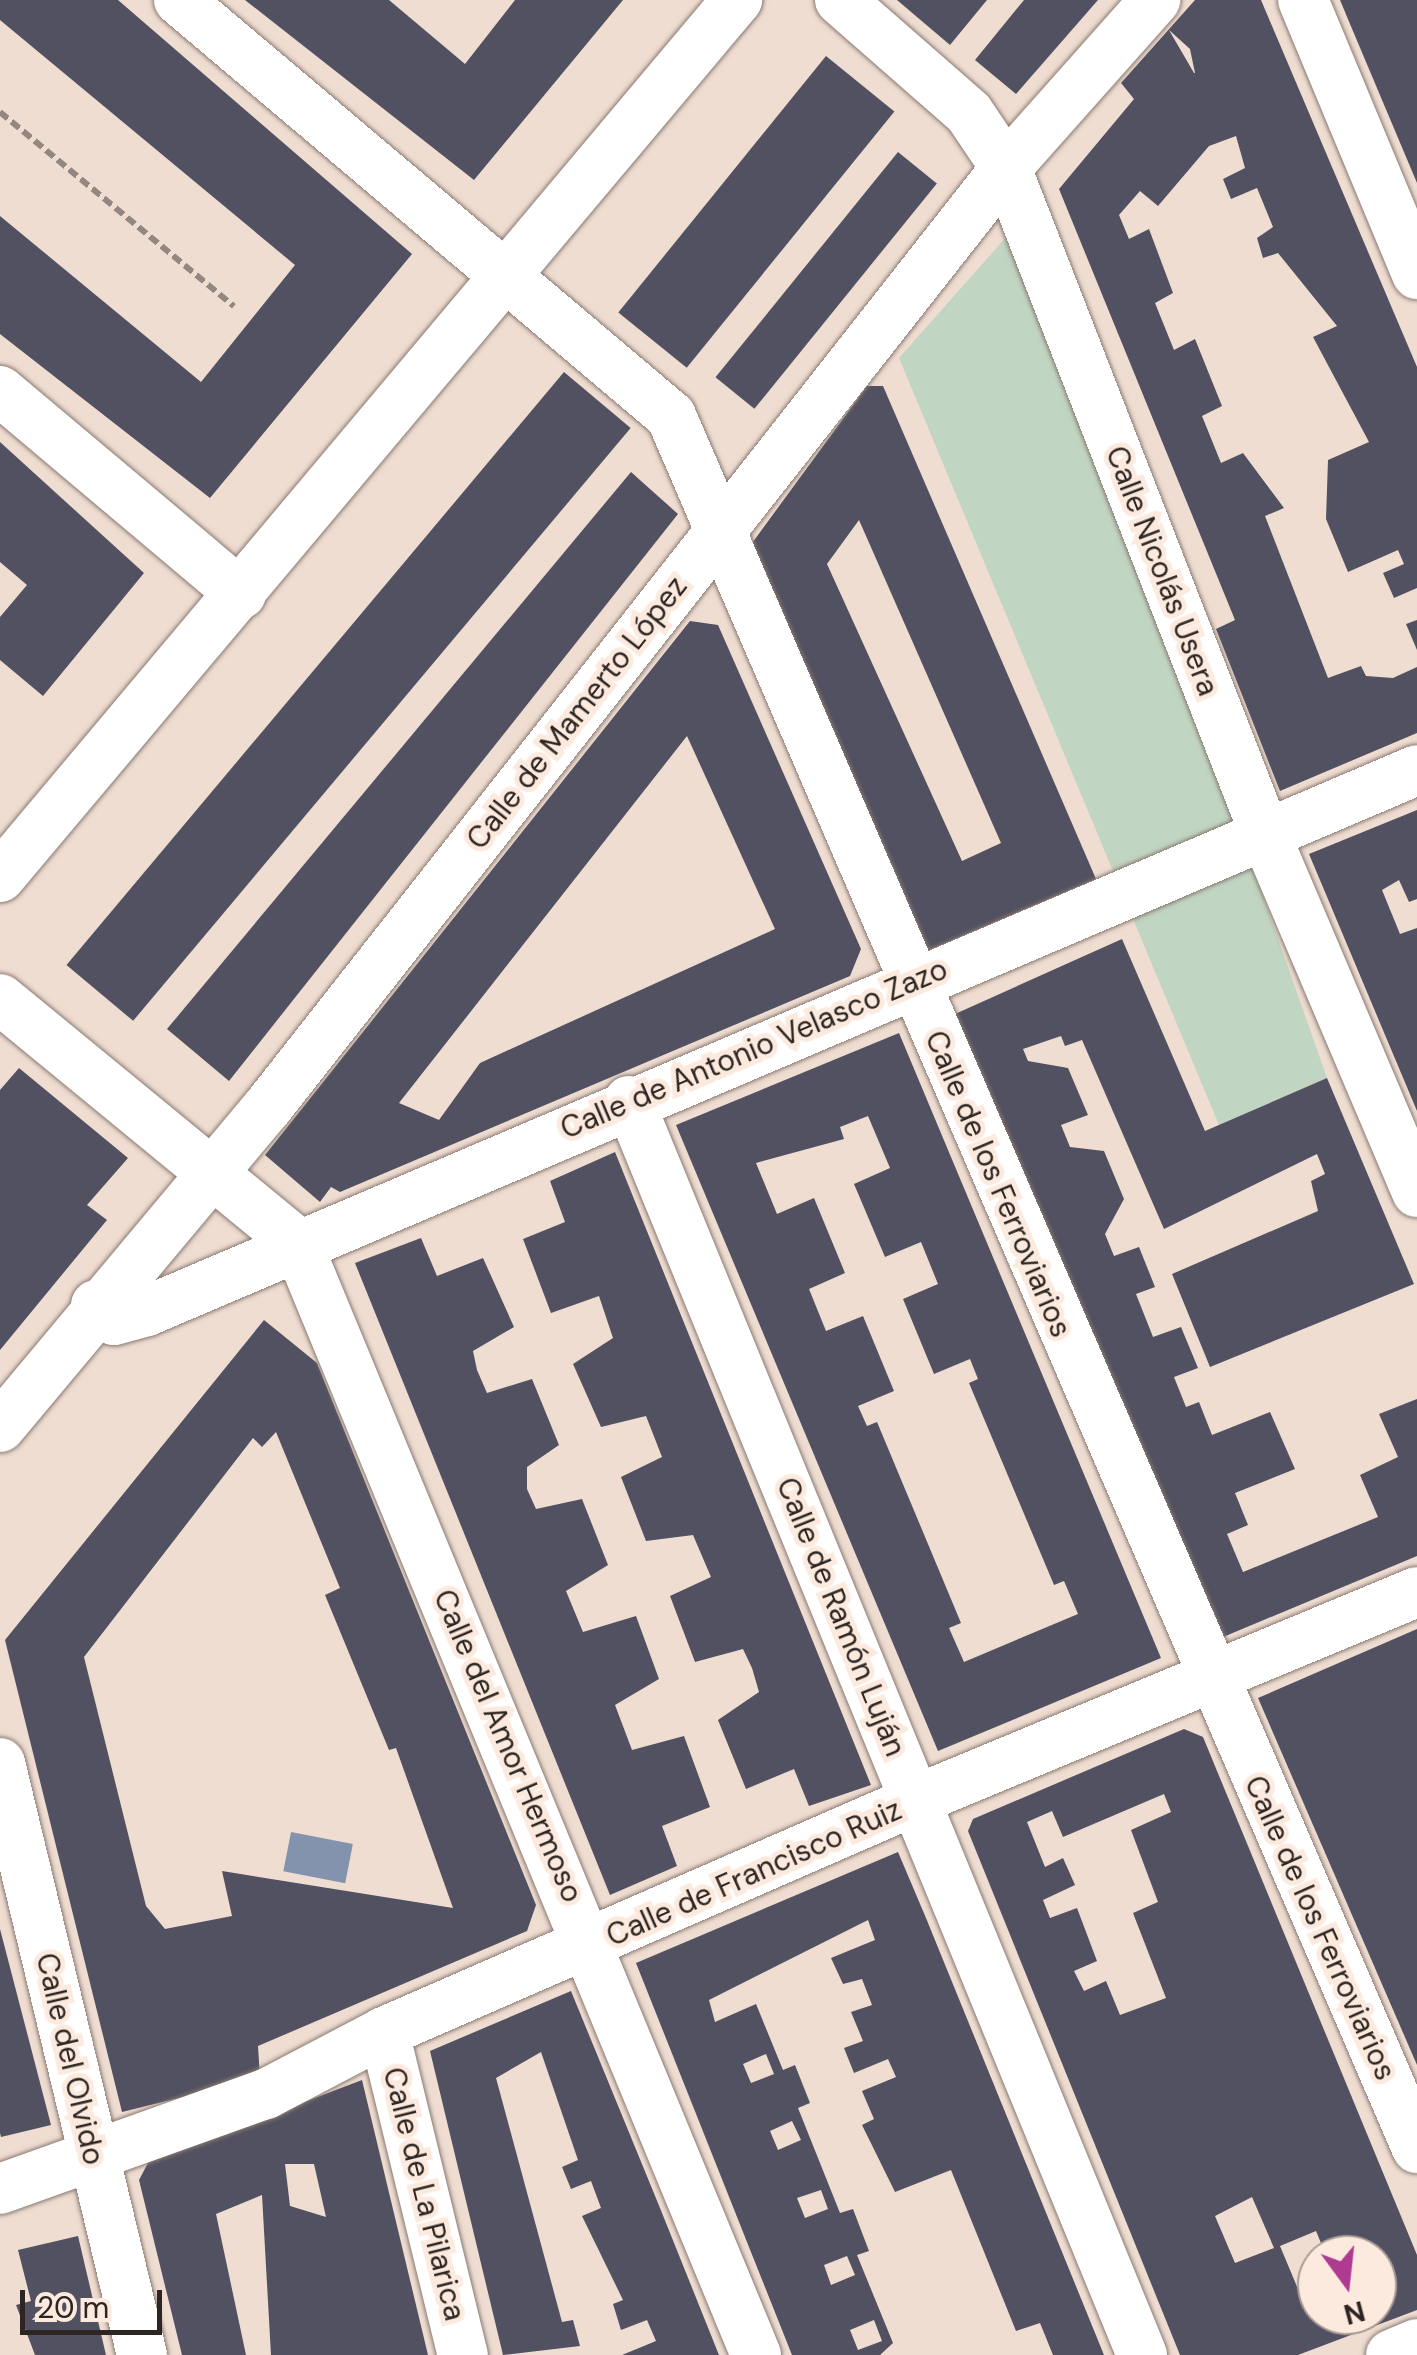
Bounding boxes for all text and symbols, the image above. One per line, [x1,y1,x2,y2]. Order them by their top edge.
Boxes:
street label: Calle Nicolás Usera [1098,441,1226,701]
street label: Calle de Mamerto López [459,569,695,857]
street label: Calle de Antonio Velasco Zazo [555,951,953,1147]
street label: Calle de los Ferroviarios [917,1025,1079,1343]
street label: Calle de Ramón Luján [769,1472,913,1762]
street label: Calle del Amor Hermoso [426,1584,590,1908]
street label: Calle de los Ferroviarios [1237,1770,1403,2086]
street label: Calle de Francisco Ruiz [601,1792,907,1954]
street label: Calle del Olvido [28,1950,112,2168]
street label: Calle de La Pilarica [375,2064,473,2324]
north arrow [1297,2235,1397,2335]
scale bar [25,2270,168,2332]
text: 20 m [37,2288,109,2327]
text: N [1340,2292,1369,2333]

